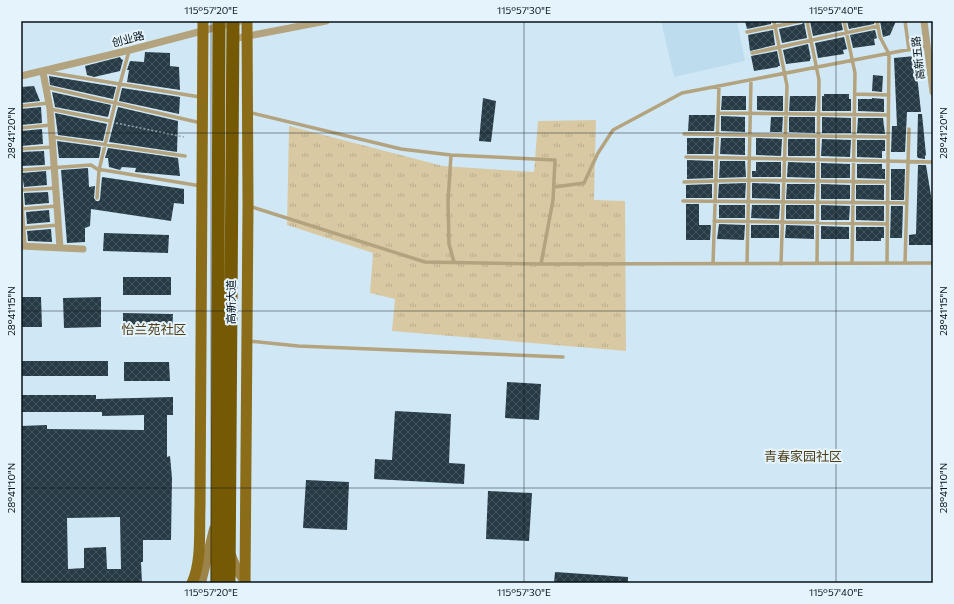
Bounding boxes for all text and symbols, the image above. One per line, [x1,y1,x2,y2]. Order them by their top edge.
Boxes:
text: 115°57'20"E [184,4,238,16]
text: 115°57'30"E [497,4,551,16]
text: 115°57'40"E [809,4,863,16]
street label: 创业路 [110,28,145,49]
street label: 高新五路 [908,35,927,81]
text: 28°41'20"N [5,107,17,159]
text: 28°41'20"N [937,107,949,159]
street label: 高新大道 [224,280,237,324]
text: 28°41'15"N [5,286,17,336]
text: 28°41'15"N [937,286,949,336]
district label: 怡兰苑社区 [121,321,187,337]
district label: 青春家园社区 [764,448,842,464]
text: 28°41'10"N [5,463,17,513]
text: 28°41'10"N [937,463,949,513]
text: 115°57'20"E [184,586,238,598]
text: 115°57'30"E [497,586,551,598]
text: 115°57'40"E [809,586,863,598]

